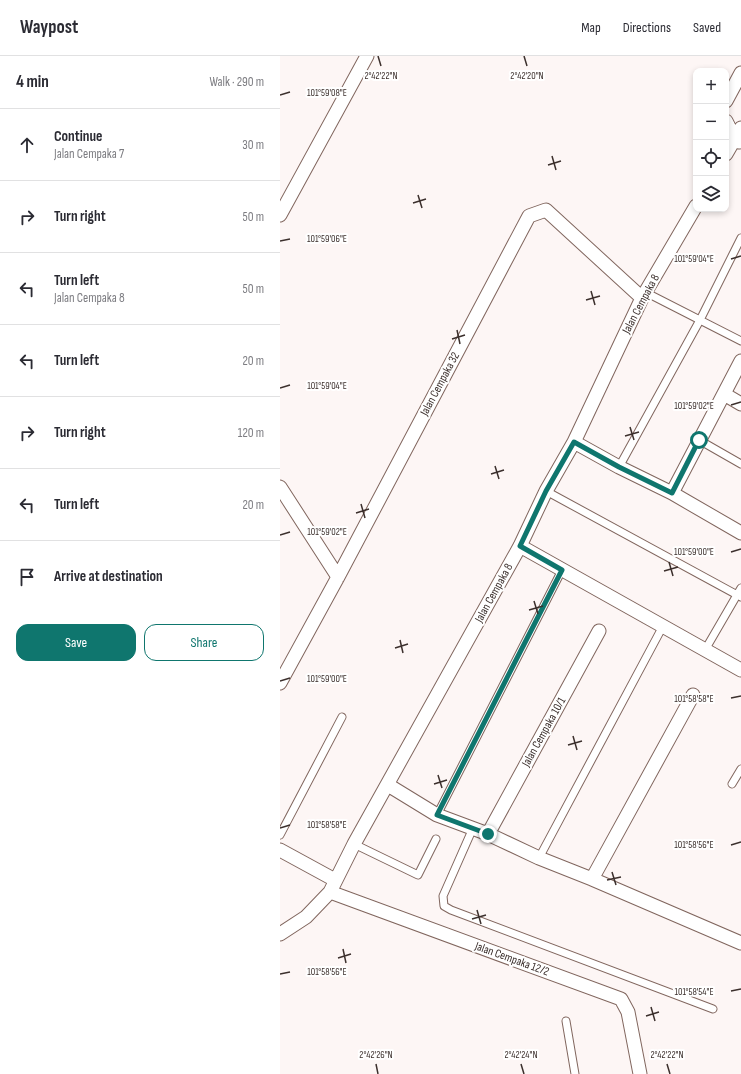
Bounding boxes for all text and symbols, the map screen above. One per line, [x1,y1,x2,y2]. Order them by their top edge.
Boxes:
text: Waypost [20,16,78,39]
text: Map [581,19,601,36]
text: Directions [623,19,671,36]
text: Saved [693,19,721,36]
map controls [693,68,729,212]
button: + [693,68,729,104]
text: 2°42'22"N [364,70,398,82]
text: 2°42'20"N [510,70,544,82]
text: 4 min [16,72,49,92]
text: Walk · 290 m [209,74,264,90]
text: 101°59'08"E [307,87,347,99]
button: − [693,104,729,140]
text: Continue [54,127,103,146]
icon: ahead [16,134,38,156]
text: 30 m [242,137,264,153]
button: locate [693,140,729,176]
text: Jalan Cempaka 7 [54,146,124,162]
button: layers [693,176,729,212]
icon: right [16,206,38,228]
text: Turn right [54,207,106,226]
text: 50 m [243,209,264,225]
text: 101°59'06"E [307,233,347,245]
text: 101°59'04"E [674,253,714,265]
text: Turn left [54,271,99,290]
street label: Jalan Cempaka 8 [619,272,663,337]
icon: left [16,278,38,300]
text: 50 m [243,281,264,297]
text: Jalan Cempaka 8 [54,290,125,306]
icon: left [16,350,38,372]
street label: Jalan Cempaka 32 [417,350,463,419]
text: Turn left [54,351,99,370]
text: 20 m [242,353,264,369]
text: 101°59'04"E [307,380,347,392]
text: 101°59'02"E [674,400,714,412]
icon: right [16,422,38,444]
text: Turn right [54,423,106,442]
text: 120 m [238,425,264,441]
route start [690,431,708,449]
icon: left [16,494,38,516]
text: Turn left [54,495,99,514]
text: 20 m [242,497,264,513]
text: 101°59'02"E [307,526,347,538]
text: 101°59'00"E [674,546,714,558]
street label: Jalan Cempaka 8 [471,561,516,626]
icon: arrive [16,566,38,588]
text: Arrive at destination [54,567,163,586]
button: Save [16,624,136,661]
button: Share [144,624,264,661]
text: 101°59'00"E [307,673,347,685]
text: 101°58'58"E [674,693,714,705]
street label: Jalan Cempaka 10/1 [518,694,570,770]
text: 101°58'58"E [307,819,347,831]
route end [479,825,497,843]
text: 101°58'56"E [674,839,714,851]
street label: Jalan Cempaka 12/2 [472,938,551,979]
text: 101°58'56"E [307,966,347,978]
text: 101°58'54"E [674,986,714,998]
text: 2°42'26"N [359,1049,393,1061]
text: 2°42'24"N [504,1049,538,1061]
text: 2°42'22"N [650,1049,684,1061]

